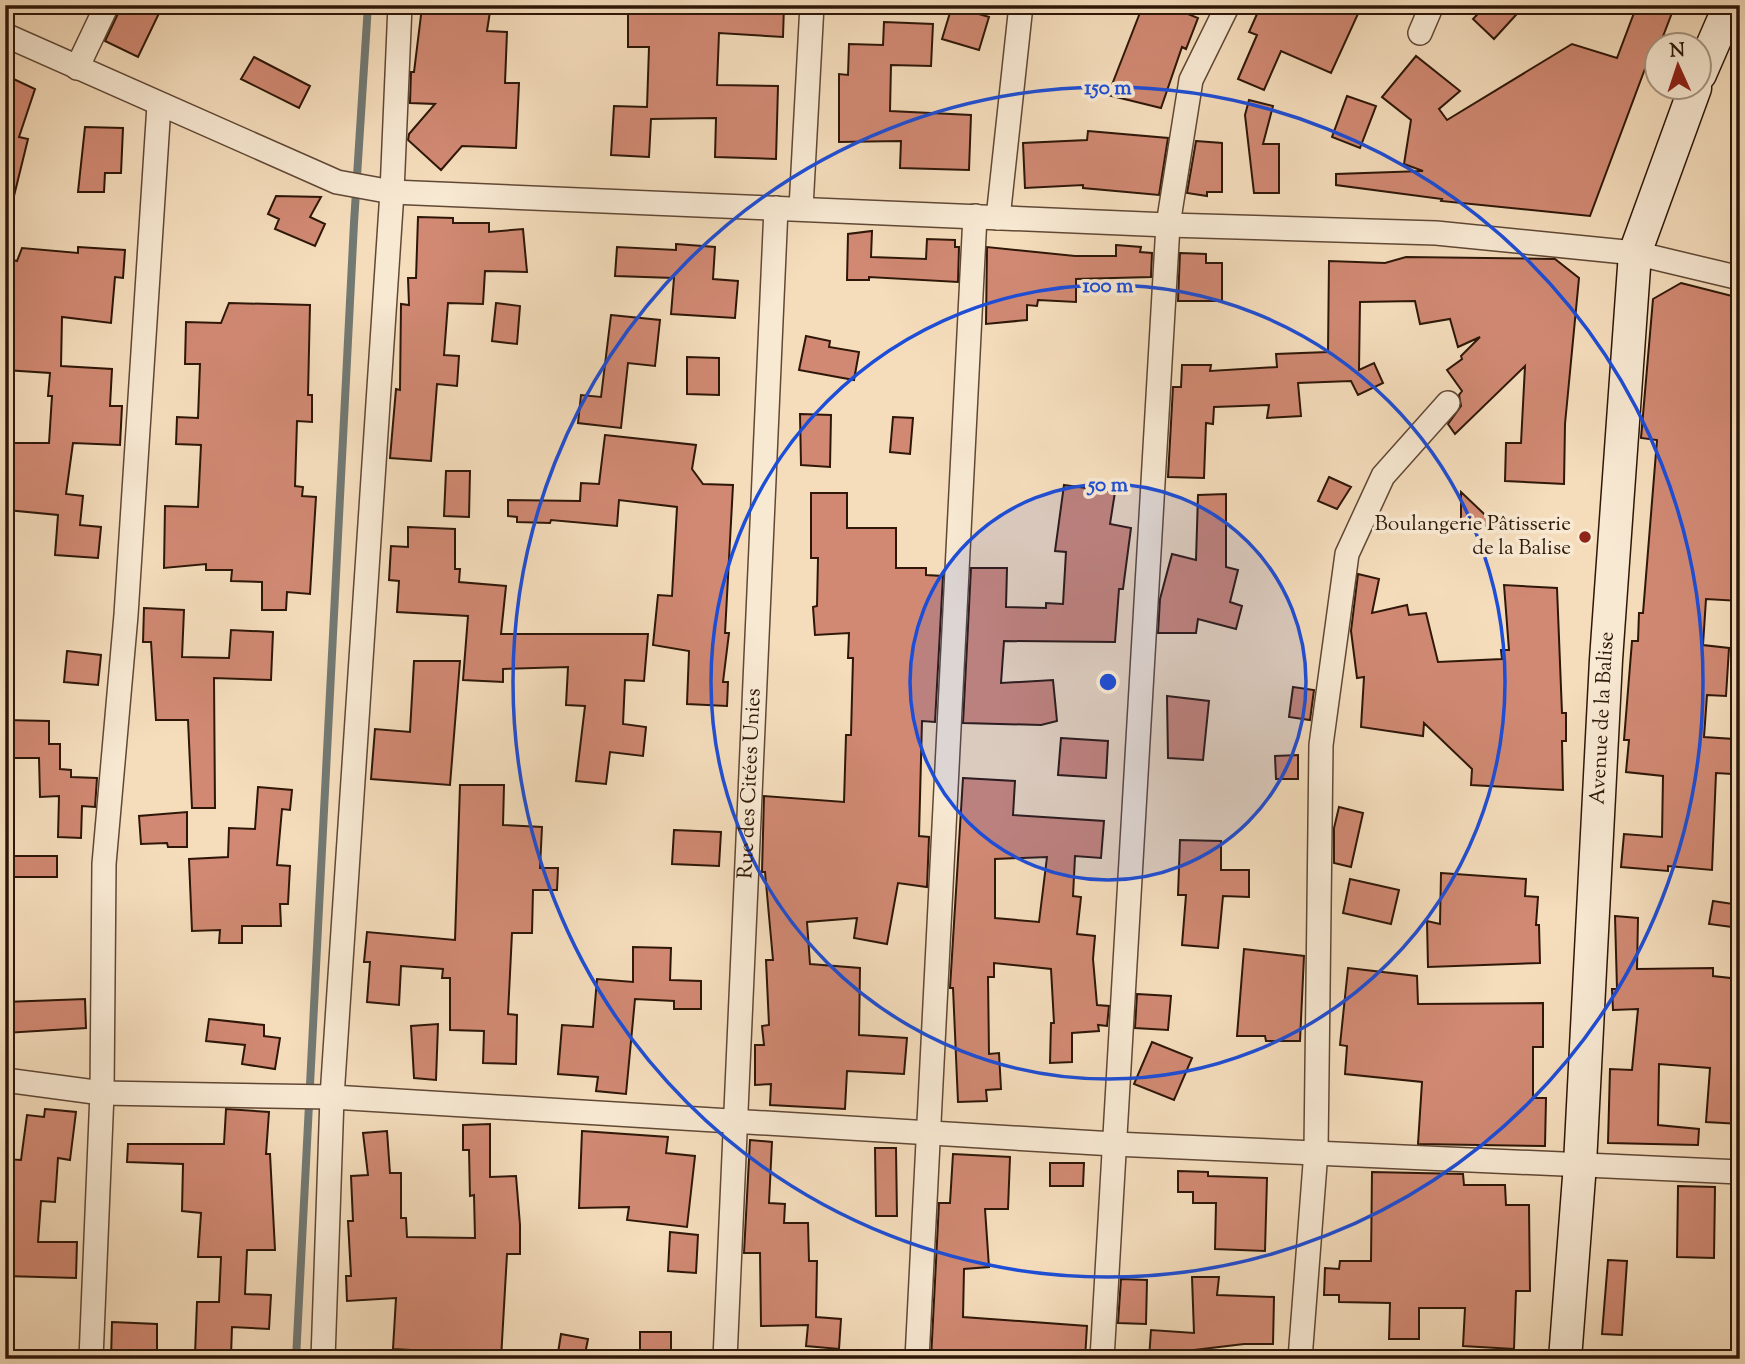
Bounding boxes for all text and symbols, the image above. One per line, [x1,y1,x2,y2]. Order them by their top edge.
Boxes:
north arrow [1644,32,1714,102]
text: N [1669,38,1686,65]
text: 150 m [1084,74,1132,104]
text: 100 m [1083,272,1134,302]
text: 50 m [1086,471,1129,501]
place label: Boulangerie Pâtisserie de la Balise [1375,510,1571,564]
marker: Boulangerie Pâtisserie de la Balise [1577,529,1593,545]
street label: Avenue de la Balise [1584,631,1623,806]
centre of rings [1096,670,1120,694]
street label: Rue des Citées Unies [731,688,770,879]

